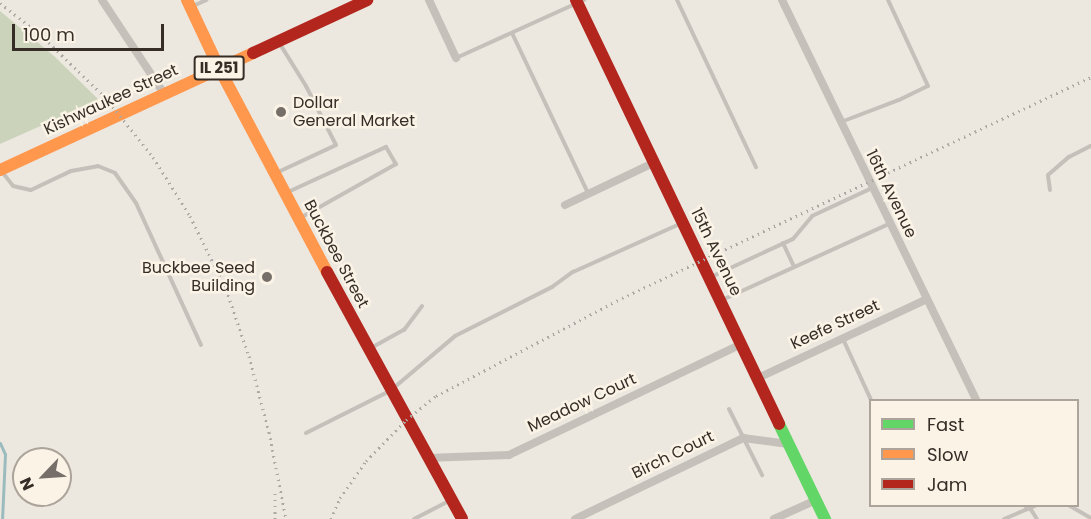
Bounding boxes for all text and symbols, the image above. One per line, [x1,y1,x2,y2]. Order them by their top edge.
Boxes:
scale bar [15,12,166,50]
text: 100 m [23,22,75,47]
road number: IL 251 [194,56,244,80]
street label: Kishwaukee Street [41,61,181,139]
place label: Dollar General Market [293,93,415,131]
marker: Dollar General Market [274,105,288,119]
street label: 16th Avenue [861,147,921,241]
street label: Buckbee Street [299,197,373,311]
street label: 15th Avenue [686,205,746,299]
place label: Buckbee Seed Building [142,258,255,296]
marker: Buckbee Seed Building [260,270,274,284]
street label: Keefe Street [788,296,882,354]
street label: Meadow Court [525,369,639,437]
legend [869,399,1079,507]
text: Fast [927,412,964,437]
street label: Birch Court [629,427,717,483]
text: Slow [927,442,968,467]
north arrow [12,447,72,507]
text: Jam [927,472,967,497]
text: N [14,474,40,494]

